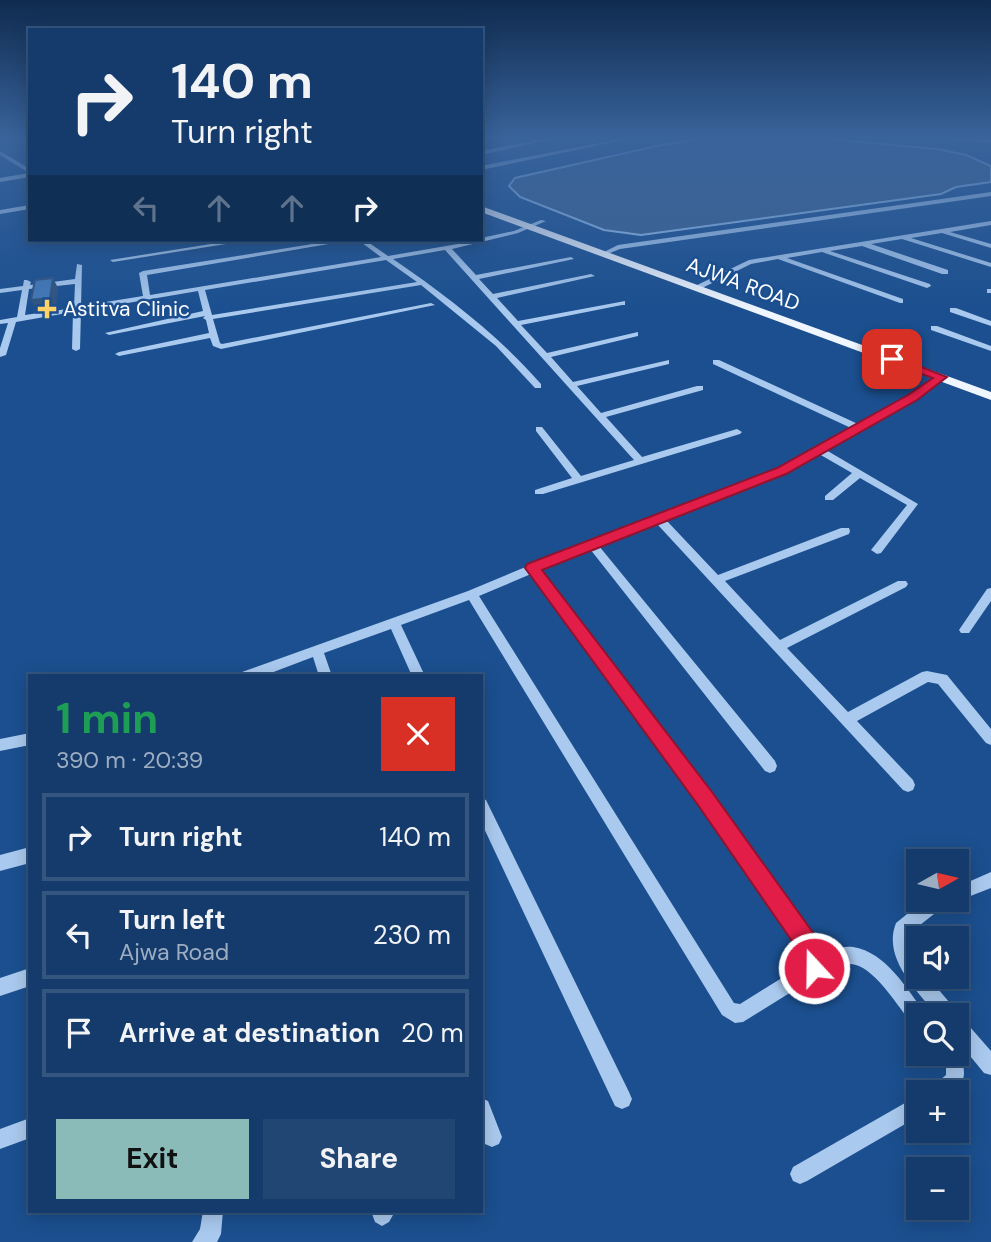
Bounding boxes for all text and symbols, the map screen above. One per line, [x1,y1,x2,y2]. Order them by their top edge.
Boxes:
text: 140 m [171,49,313,113]
icon: right [56,56,147,147]
text: Turn right [171,111,313,153]
icon: left [127,189,165,227]
icon: ahead [200,189,238,227]
icon: ahead [273,189,311,227]
icon: right [346,189,384,227]
street label: AJWA ROAD [682,251,804,317]
place label: Astitva Clinic [63,295,190,323]
marker: Astitva Clinic [37,299,57,319]
pin [862,329,922,389]
icon: arrive [873,340,911,378]
text: 1 min [56,691,158,746]
button: close [381,697,455,771]
text: 390 m · 20:39 [56,745,203,775]
icon: right [60,818,98,856]
text: Turn right [119,820,243,854]
text: 140 m [379,820,451,854]
north arrow [906,849,970,912]
map controls [906,849,969,1220]
text: Turn left [119,903,226,937]
icon: left [60,916,98,954]
text: 230 m [373,918,451,952]
button: sound [906,926,969,989]
position arrow [777,931,851,1005]
text: Ajwa Road [119,937,229,967]
button: search [906,1003,969,1066]
icon: arrive [60,1014,98,1052]
text: Arrive at destination [119,1016,380,1050]
text: 20 m [401,1016,464,1050]
button: + [906,1080,969,1143]
button: Exit [56,1119,249,1199]
button: Share [263,1119,455,1199]
button: − [906,1157,969,1220]

